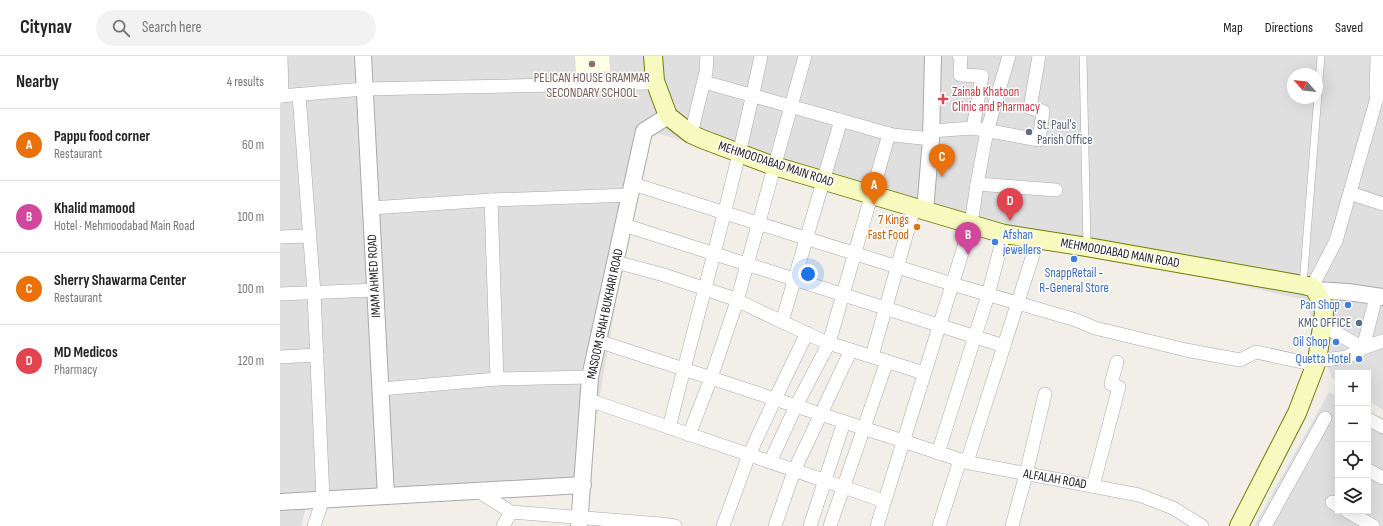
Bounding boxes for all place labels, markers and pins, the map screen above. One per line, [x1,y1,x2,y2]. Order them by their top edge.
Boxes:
marker: PELICAN HOUSE GRAMMAR SECONDARY SCHOOL [587,59,597,69]
place label: PELICAN HOUSE GRAMMAR SECONDARY SCHOOL [534,70,650,101]
place label: Zainab Khatoon Clinic and Pharmacy [952,84,1040,115]
marker: Zainab Khatoon Clinic and Pharmacy [937,93,949,105]
place label: St. Paul's Parish Office [1037,117,1092,148]
marker: St. Paul's Parish Office [1024,127,1034,137]
pin: C [929,144,955,177]
pin: A [861,172,887,205]
pin: D [997,188,1023,221]
place label: 7 Kings Fast Food [868,212,909,243]
marker: 7 Kings Fast Food [912,222,922,232]
pin: B [955,222,981,255]
place label: Afshan jewellers [1002,227,1042,258]
marker: Afshan jewellers [990,237,1000,247]
marker: SnappRetail - R-General Store [1069,254,1079,264]
place label: SnappRetail - R-General Store [1039,265,1109,296]
place label: Pan Shop [1300,297,1340,313]
marker: Pan Shop [1343,300,1353,310]
place label: KMC OFFICE [1298,315,1351,331]
marker: KMC OFFICE [1354,318,1364,328]
place label: Oil Shop [1293,334,1328,350]
marker: Oil Shop [1331,337,1341,347]
place label: Quetta Hotel [1296,351,1351,367]
marker: Quetta Hotel [1354,354,1364,364]

